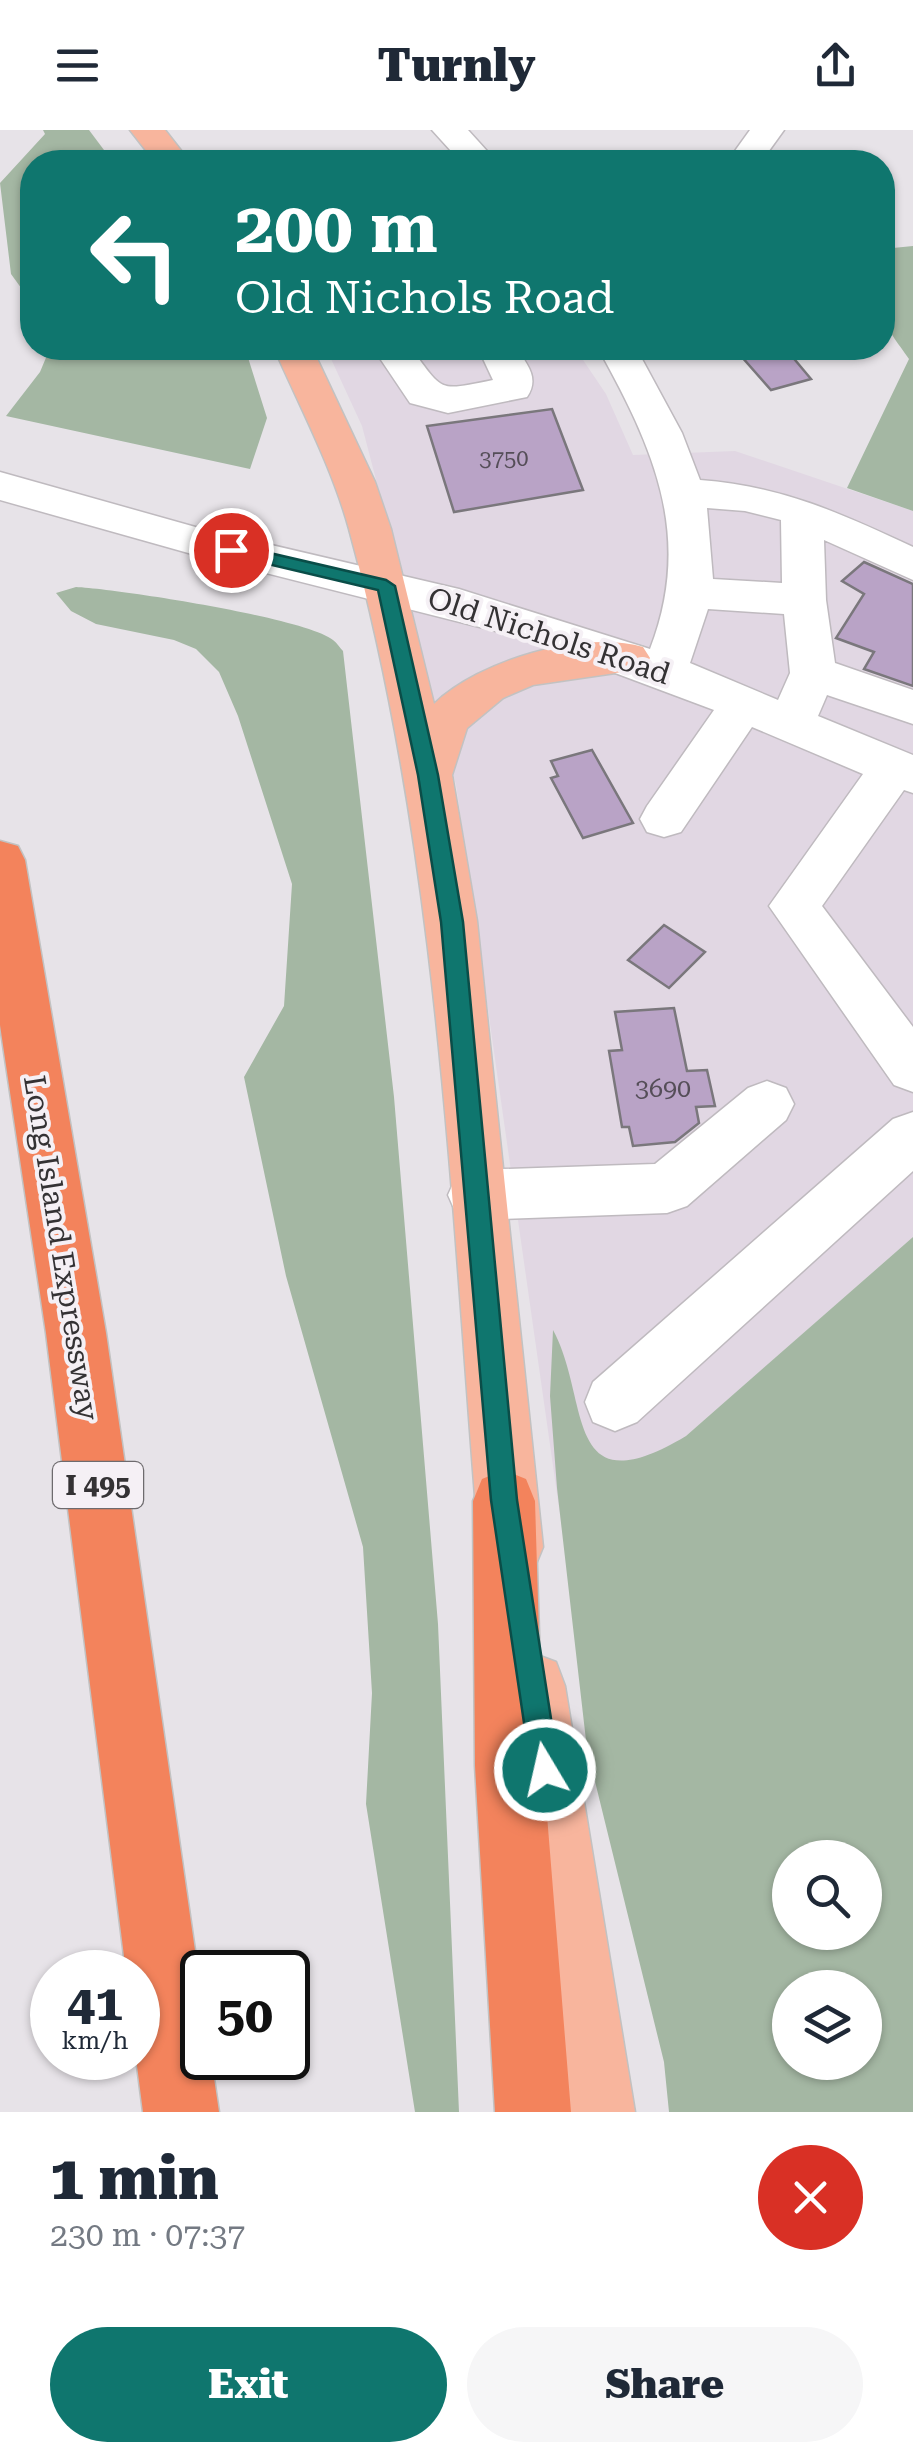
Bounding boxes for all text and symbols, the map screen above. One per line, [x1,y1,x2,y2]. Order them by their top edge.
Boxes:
icon: menu [50,38,105,93]
icon: share [808,38,863,93]
text: Turnly [378,39,536,92]
text: 200 m [235,187,438,269]
icon: left [70,190,200,320]
text: Old Nichols Road [235,271,614,324]
house number: 3750 [479,446,529,471]
pin [189,508,274,593]
icon: arrive [204,523,259,578]
street label: Old Nichols Road [423,580,675,691]
street label: Long Island Expressway [17,1073,106,1423]
house number: 3690 [635,1074,691,1103]
road number: I 495 [53,1462,143,1508]
position arrow [493,1718,597,1822]
map controls [772,1840,882,2080]
button: search [772,1840,882,1950]
speed limit sign: 50 [180,1950,310,2080]
button: layers [772,1970,882,2080]
text: 41 [67,1974,123,2032]
text: km/h [62,2026,128,2055]
text: 1 min [50,2143,219,2214]
button: close [758,2145,863,2250]
text: 230 m · 07:37 [50,2216,245,2254]
button: Exit [50,2327,447,2442]
button: Share [467,2327,863,2442]

